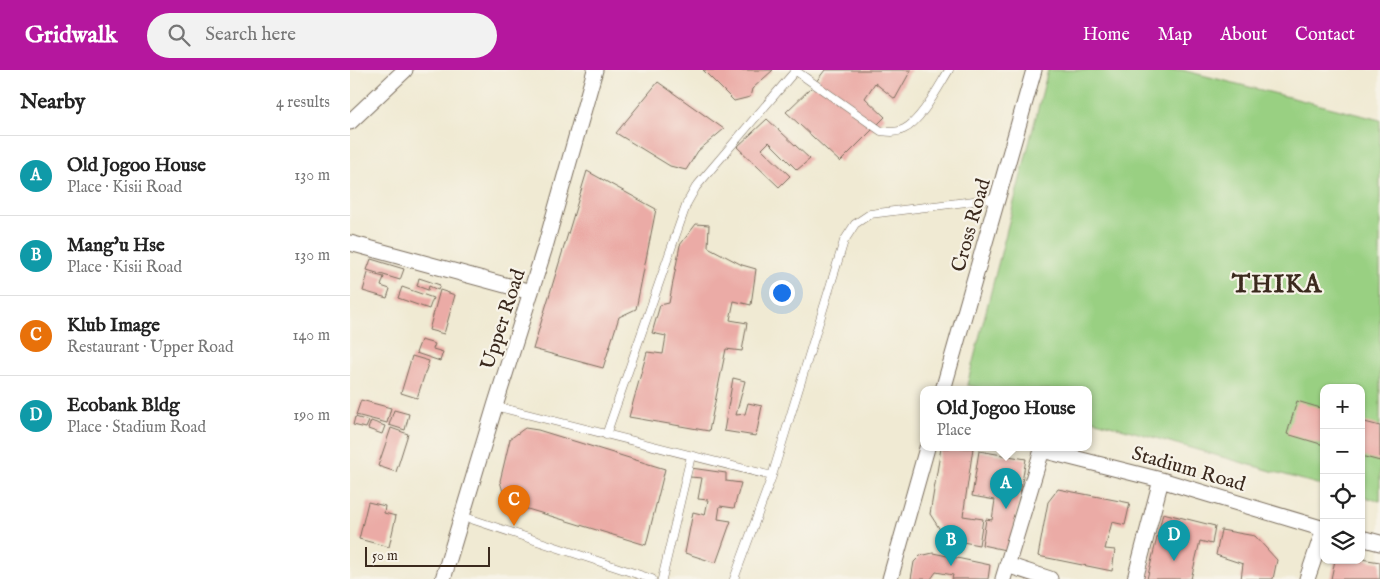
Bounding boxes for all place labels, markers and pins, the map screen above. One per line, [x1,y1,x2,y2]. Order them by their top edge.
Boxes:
pin: A [990,468,1022,509]
pin: C [498,485,530,526]
pin: D [1158,520,1190,561]
pin: B [935,525,967,566]

